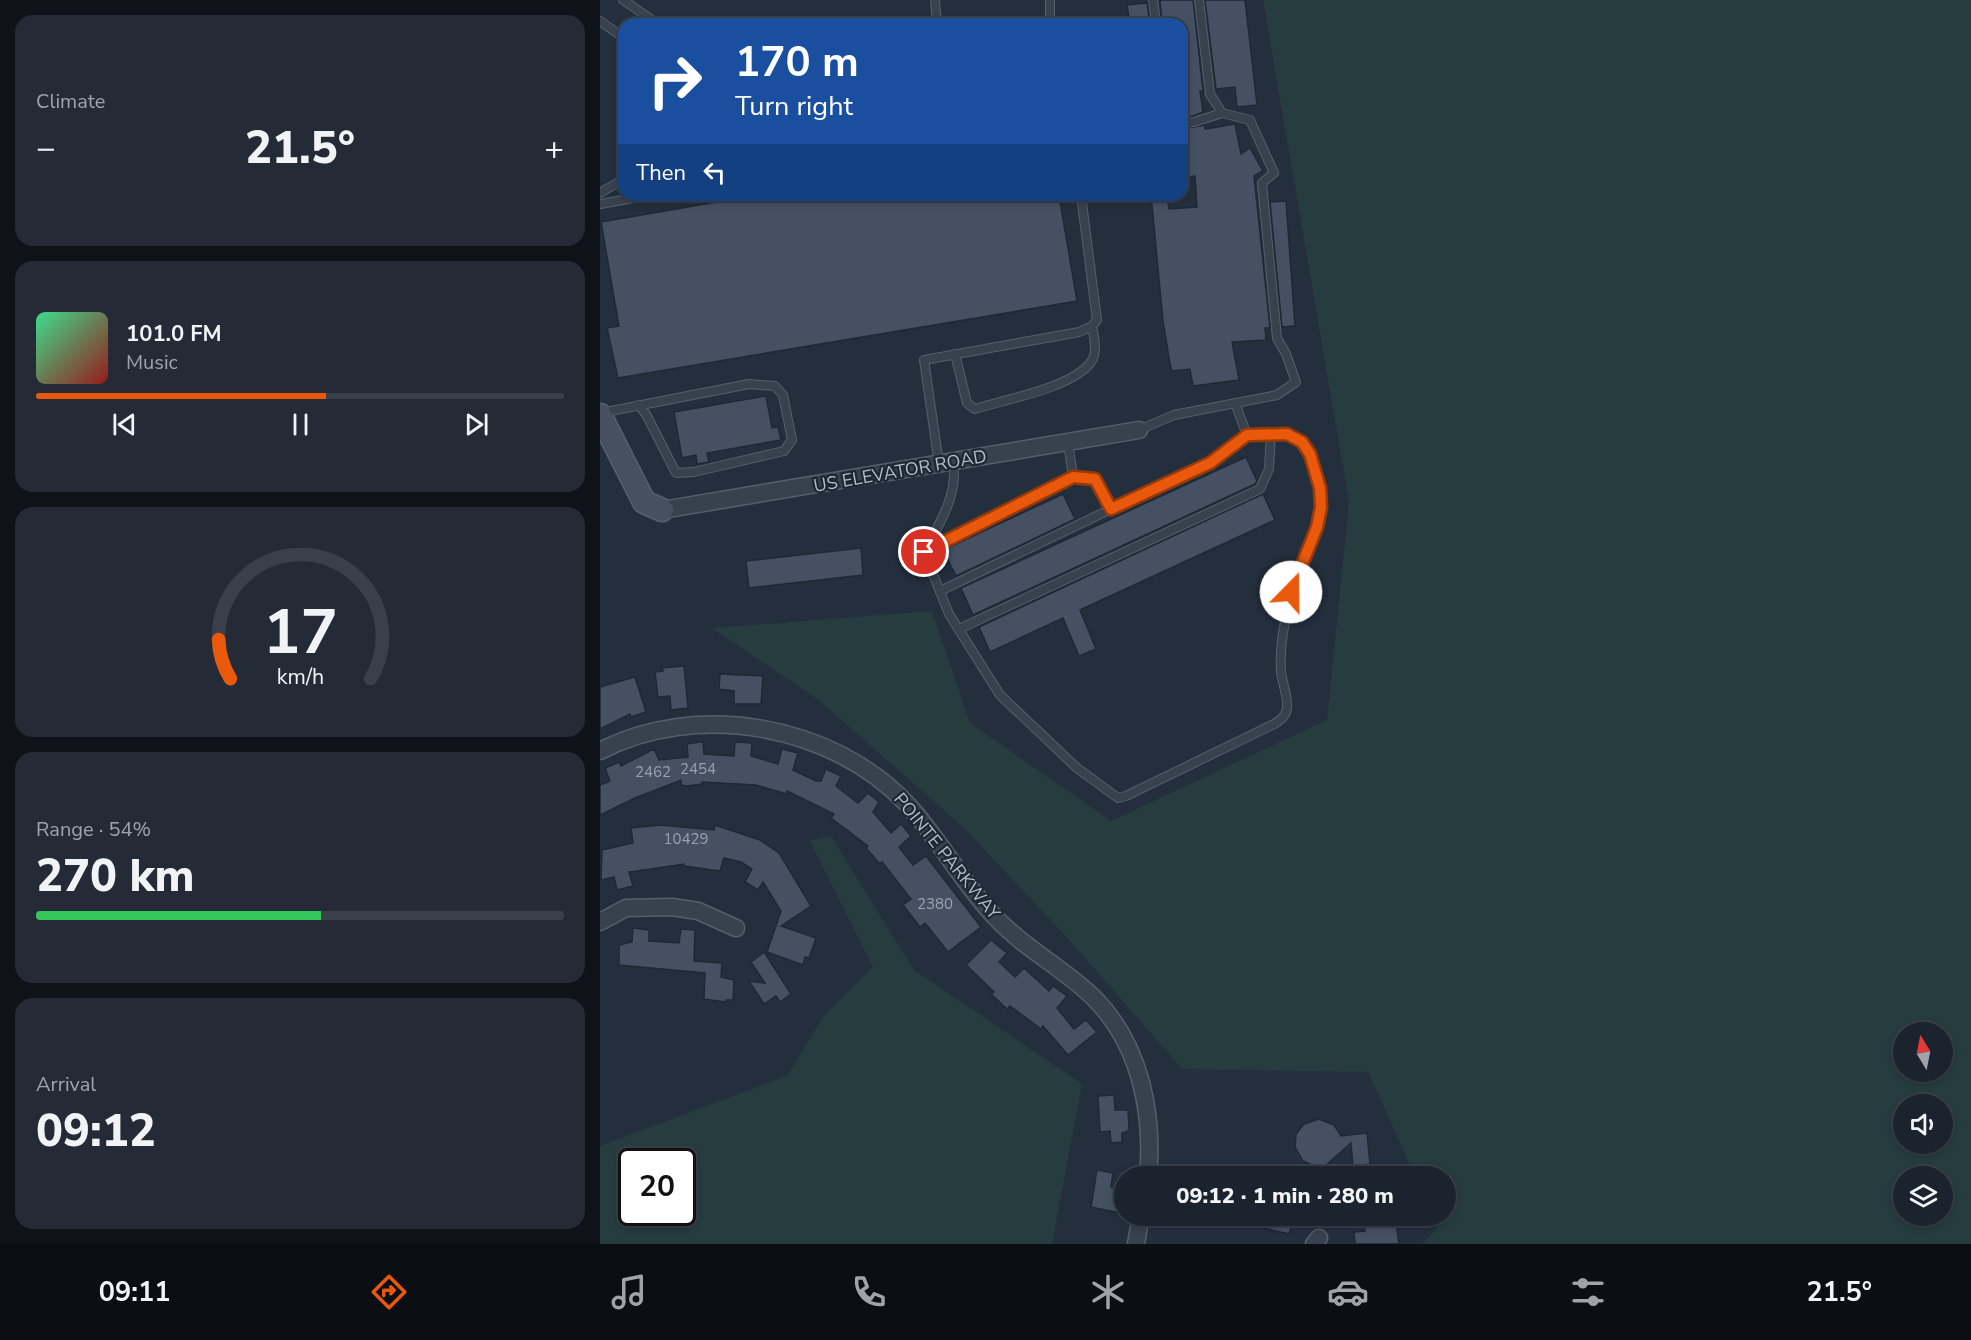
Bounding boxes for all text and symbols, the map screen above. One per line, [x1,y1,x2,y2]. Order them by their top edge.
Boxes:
text: 170 m [735,34,859,91]
icon: right [636,42,714,120]
text: Climate [36,88,105,115]
text: Turn right [735,88,853,125]
text: 21.5° [245,118,355,179]
text: − [36,126,56,171]
text: + [544,126,564,171]
icon: left [698,156,731,189]
text: Then [636,158,686,188]
text: 101.0 FM [126,319,222,349]
text: Music [126,349,178,376]
icon: previous [108,408,141,441]
icon: pause [284,408,317,441]
icon: next [460,408,493,441]
street label: US ELEVATOR ROAD [812,444,988,498]
pin [898,526,949,577]
icon: arrive [907,535,940,568]
position arrow [1259,560,1323,624]
text: 17 [263,590,337,675]
text: km/h [276,662,324,692]
house number: 2454 [680,759,716,779]
house number: 2462 [635,762,671,782]
street label: POINTE PARKWAY [888,788,1006,925]
text: Range · 54% [36,816,151,843]
house number: 10429 [663,829,709,849]
text: 270 km [36,846,195,907]
house number: 2380 [917,894,953,914]
north arrow [1893,1022,1953,1082]
map controls [1893,1022,1953,1226]
text: Arrival [36,1071,96,1098]
button: sound [1893,1094,1953,1154]
text: 09:12 [36,1101,156,1162]
speed limit sign: 20 [618,1148,696,1226]
button: layers [1893,1166,1953,1226]
text: 09:12 · 1 min · 280 m [1176,1181,1394,1211]
icon: directions [368,1271,410,1313]
icon: music [608,1271,650,1313]
icon: phone [848,1271,890,1313]
icon: climate [1087,1271,1129,1313]
icon: car [1327,1271,1369,1313]
icon: filters [1567,1271,1609,1313]
text: 09:11 [99,1274,170,1311]
text: 21.5° [1807,1274,1872,1311]

